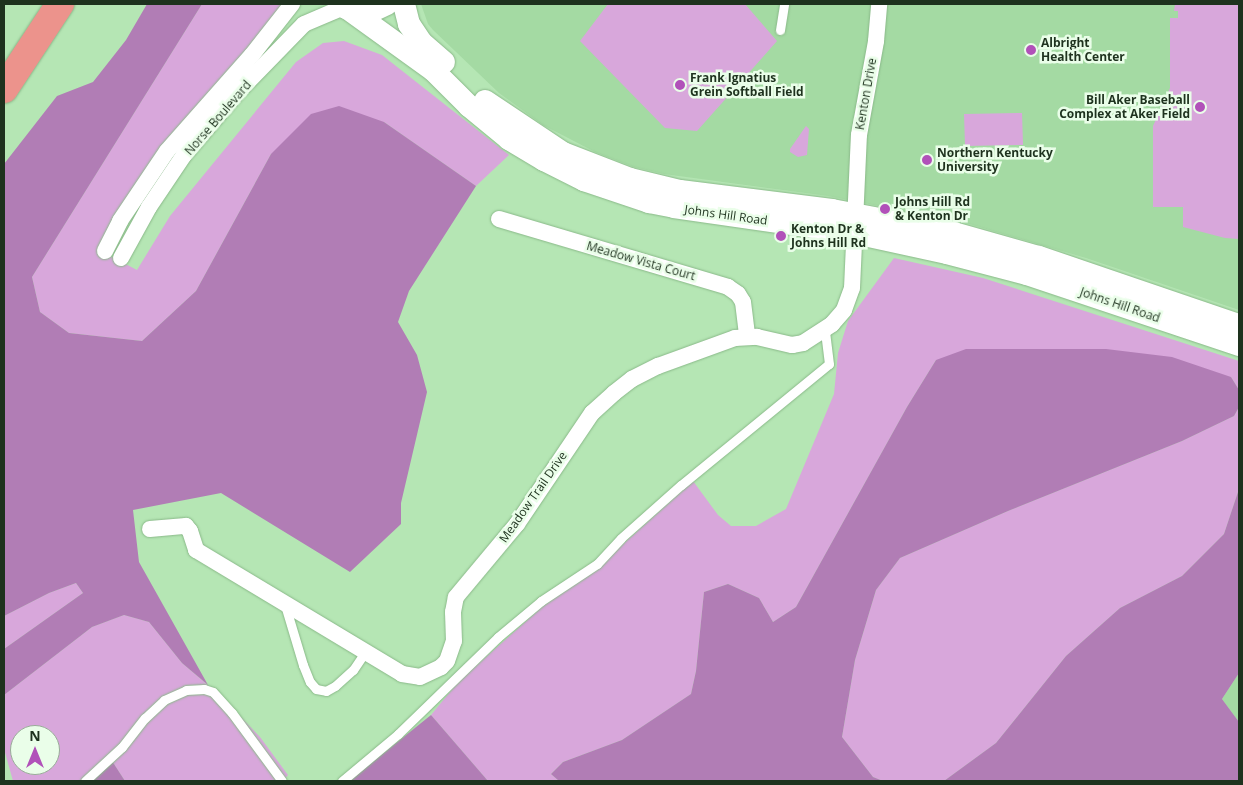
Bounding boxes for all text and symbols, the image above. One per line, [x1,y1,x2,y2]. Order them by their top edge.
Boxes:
place label: Albright Health Center [1041,36,1125,64]
marker: Albright Health Center [1025,44,1037,56]
street label: Kenton Drive [853,57,879,131]
place label: Frank Ignatius Grein Softball Field [690,71,804,99]
street label: Norse Boulevard [182,78,254,158]
marker: Frank Ignatius Grein Softball Field [674,79,686,91]
place label: Bill Aker Baseball Complex at Aker Field [1059,93,1190,121]
marker: Bill Aker Baseball Complex at Aker Field [1194,101,1206,113]
place label: Northern Kentucky University [937,146,1053,174]
marker: Northern Kentucky University [921,154,933,166]
place label: Johns Hill Rd & Kenton Dr [895,195,970,223]
street label: Johns Hill Road [684,202,768,228]
marker: Johns Hill Rd & Kenton Dr [879,203,891,215]
place label: Kenton Dr & Johns Hill Rd [791,222,866,250]
marker: Kenton Dr & Johns Hill Rd [775,230,787,242]
street label: Meadow Vista Court [585,239,697,283]
street label: Johns Hill Road [1078,285,1162,325]
street label: Meadow Trail Drive [496,449,570,545]
north arrow [10,725,60,775]
text: N [29,726,41,745]

